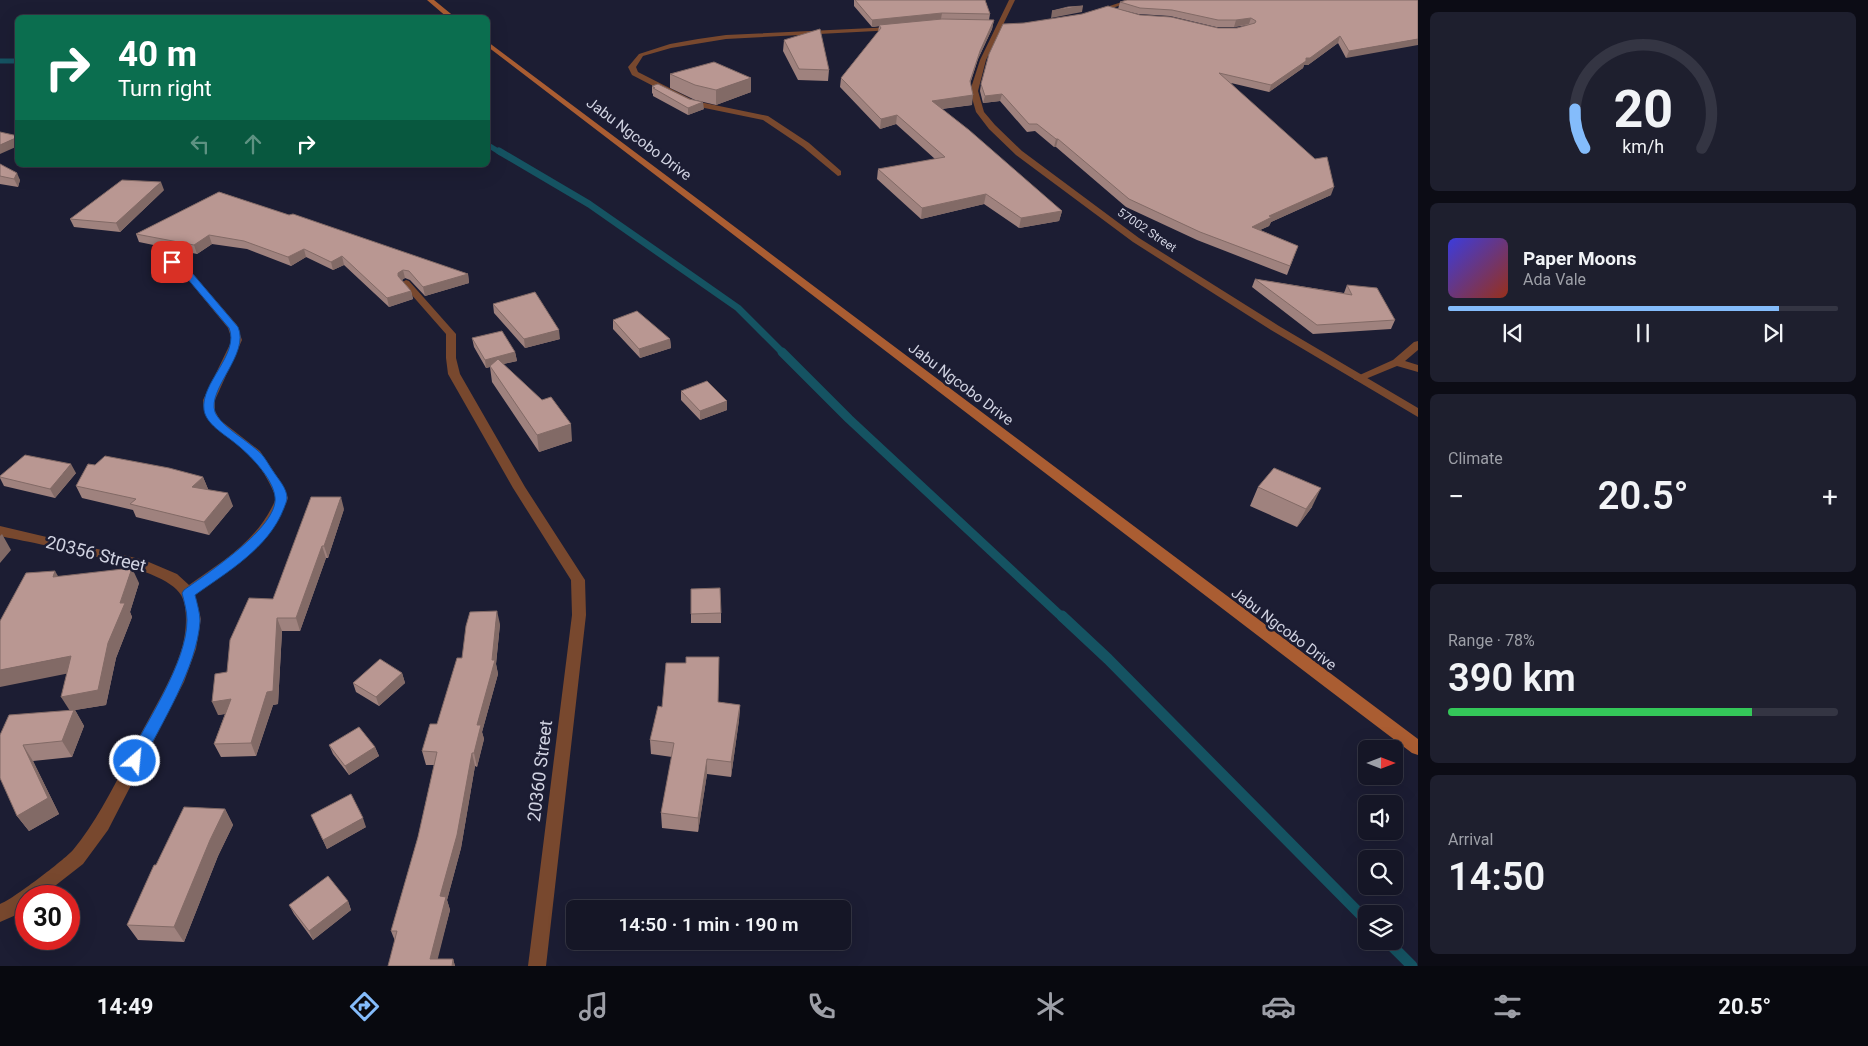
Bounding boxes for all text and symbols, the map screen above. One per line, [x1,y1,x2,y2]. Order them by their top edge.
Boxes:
text: 40 m [118,34,197,75]
icon: right [35,35,100,100]
text: Turn right [118,76,212,101]
text: 20 [1613,79,1673,140]
street label: Jabu Ngcobo Drive [583,94,695,184]
icon: left [186,130,214,158]
icon: ahead [239,130,267,158]
icon: right [292,130,320,158]
text: km/h [1622,136,1664,157]
street label: 57002 Street [1115,205,1179,255]
pin [151,241,193,283]
text: Paper Moons [1523,247,1636,270]
icon: arrive [158,248,186,276]
text: Ada Vale [1523,270,1586,289]
icon: previous [1499,319,1527,347]
icon: pause [1629,319,1657,347]
icon: next [1759,319,1787,347]
street label: Jabu Ngcobo Drive [905,339,1017,429]
text: Climate [1448,449,1503,468]
text: 20.5° [1598,474,1688,518]
text: − [1448,480,1464,513]
text: + [1822,480,1838,513]
street label: 20356 Street [44,531,149,576]
street label: Jabu Ngcobo Drive [1228,584,1340,674]
text: Range · 78% [1448,631,1535,650]
text: 390 km [1448,656,1576,700]
street label: 20360 Street [523,719,556,823]
position arrow [108,734,160,786]
north arrow [1358,740,1402,785]
map controls [1358,740,1403,950]
button: sound [1358,795,1403,840]
text: Arrival [1448,830,1493,849]
button: search [1358,850,1403,895]
text: 14:50 [1448,855,1545,899]
speed limit sign: 30 [15,885,80,950]
button: layers [1358,905,1403,950]
text: 14:50 · 1 min · 190 m [618,913,799,936]
icon: directions [347,989,382,1024]
icon: music [576,989,611,1024]
icon: phone [804,989,839,1024]
icon: climate [1033,989,1068,1024]
icon: car [1261,989,1296,1024]
icon: filters [1490,989,1525,1024]
text: 14:49 [97,994,153,1019]
text: 20.5° [1718,994,1771,1019]

